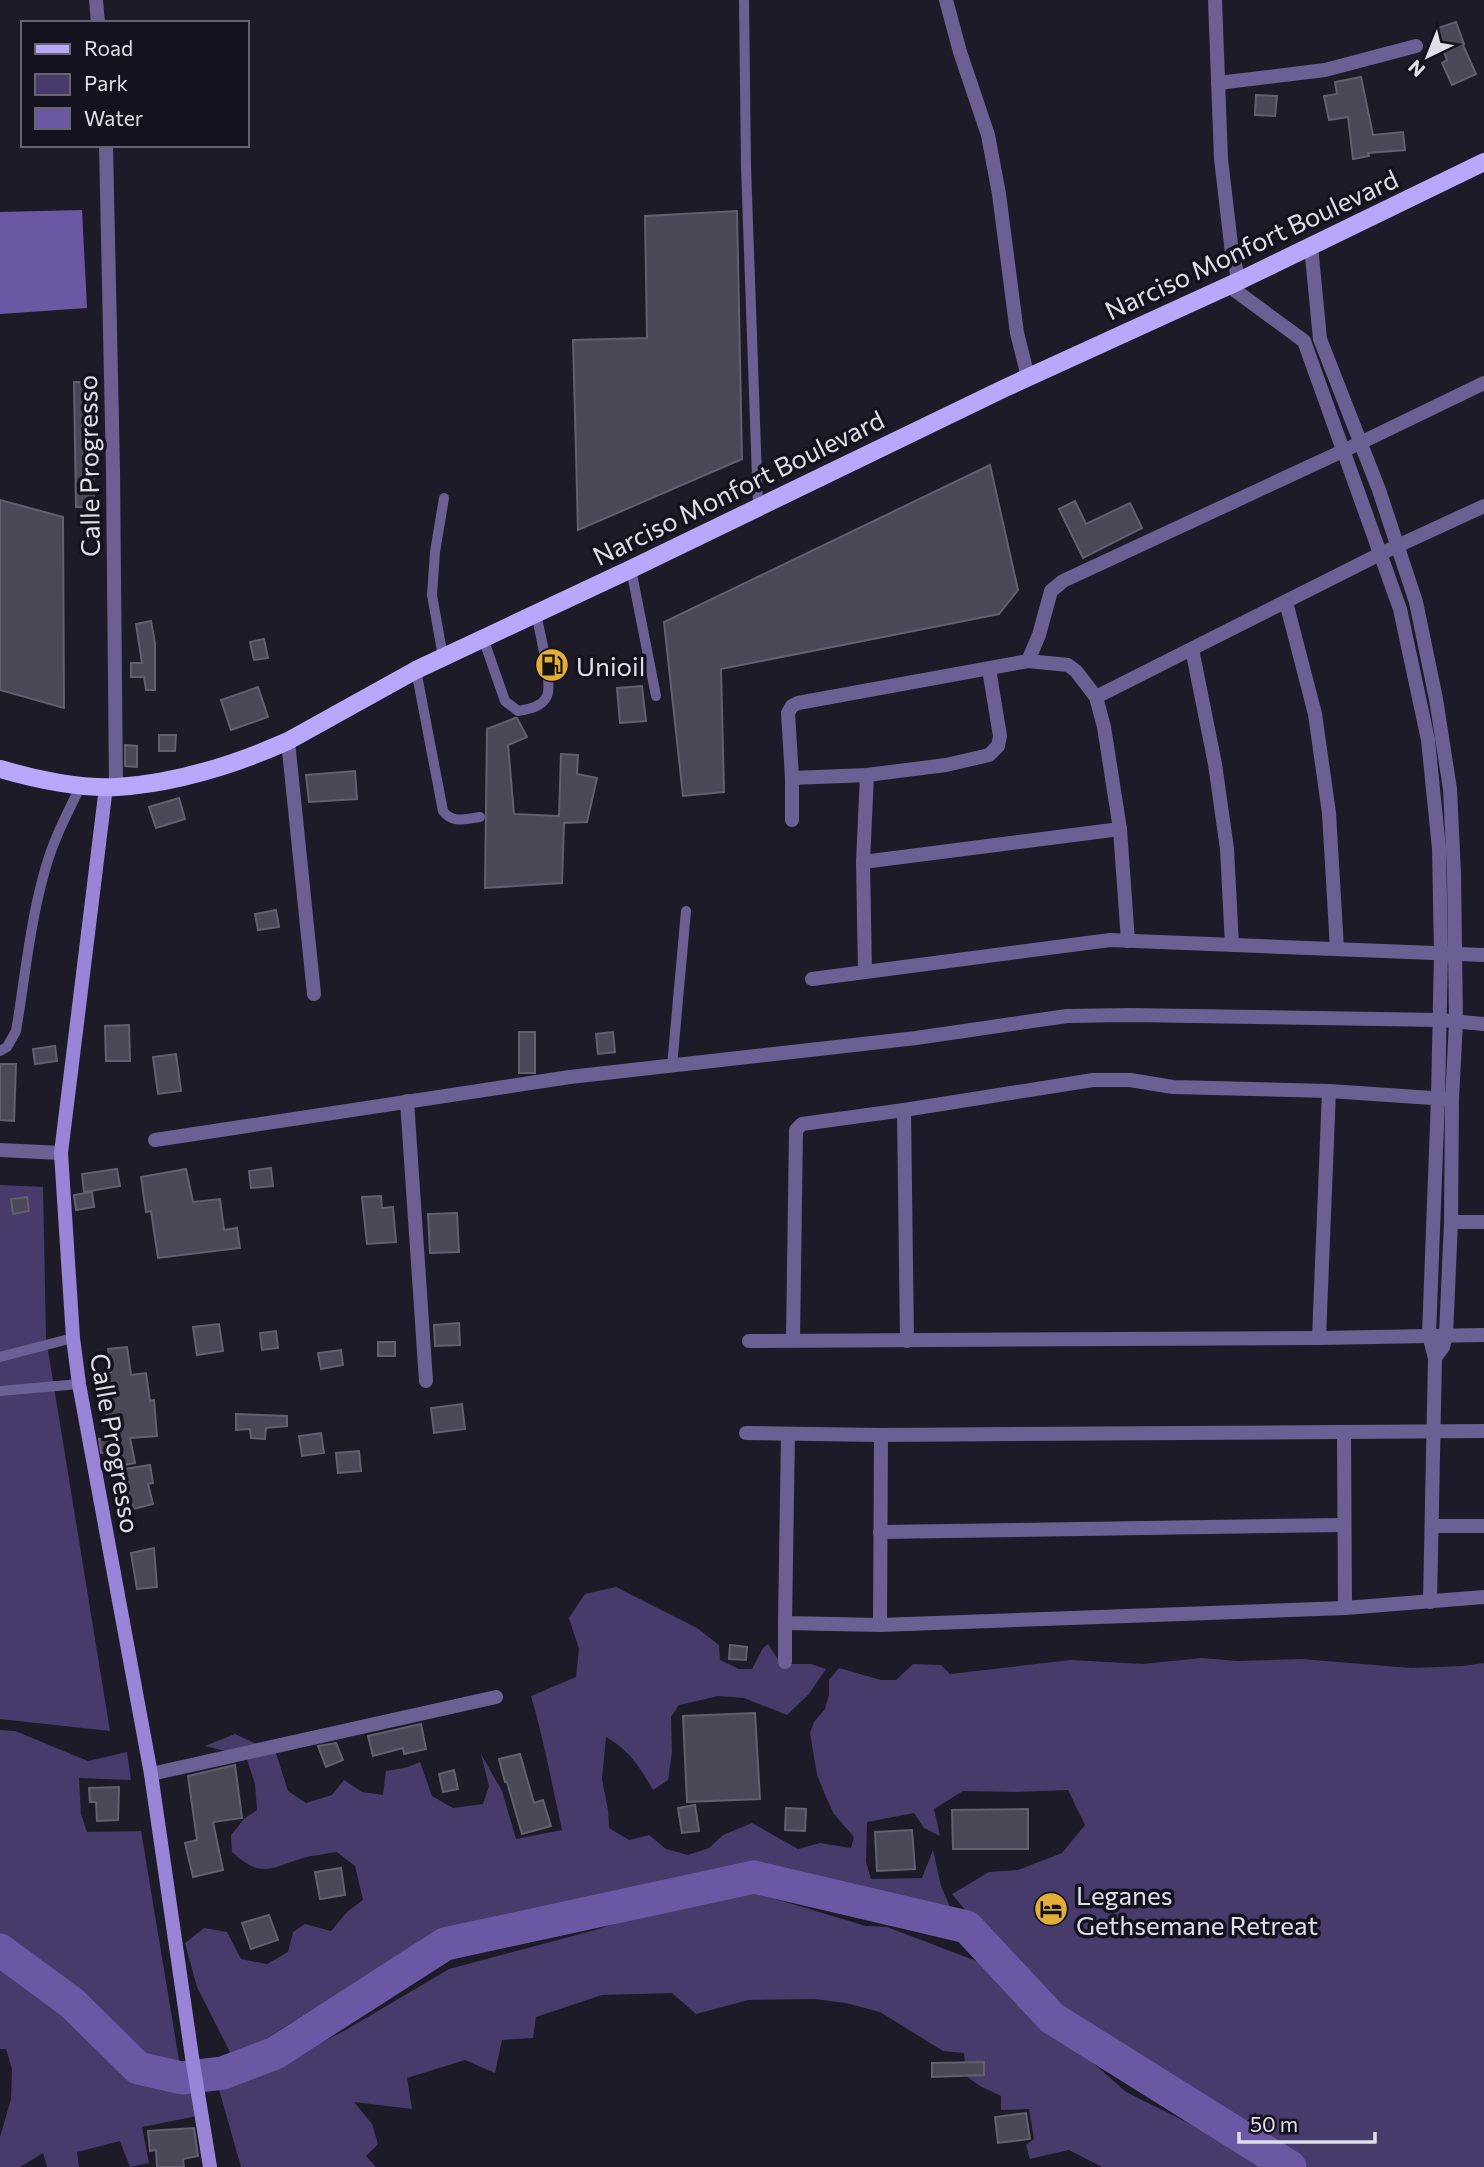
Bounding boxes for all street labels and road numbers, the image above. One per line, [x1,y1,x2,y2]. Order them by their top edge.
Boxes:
street label: Narciso Monfort Boulevard [1099,162,1403,326]
street label: Calle Progresso [71,375,105,557]
street label: Narciso Monfort Boulevard [587,403,889,571]
street label: Calle Progresso [85,1351,147,1535]

